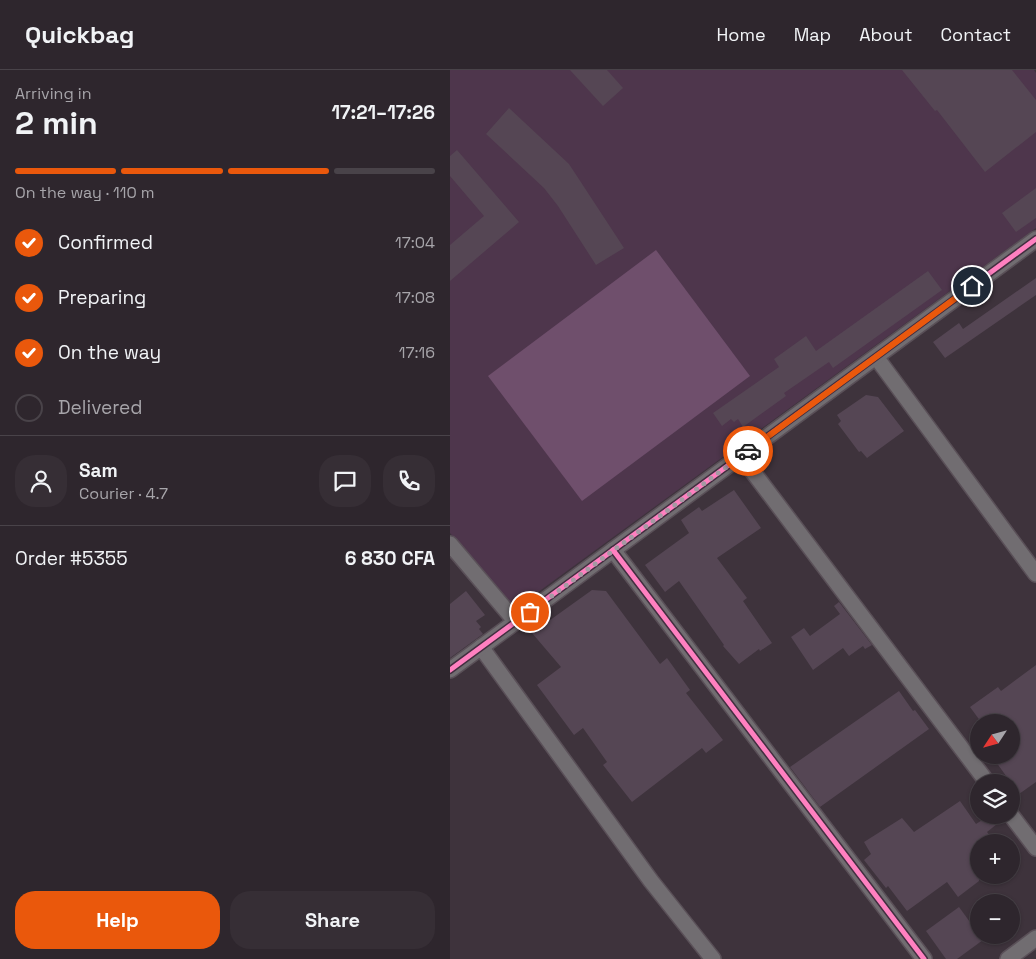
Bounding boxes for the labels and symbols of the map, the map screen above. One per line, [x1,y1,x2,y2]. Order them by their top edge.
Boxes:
pin [951,265,993,307]
courier [723,426,773,476]
pin [509,591,551,633]
north arrow [970,714,1020,764]

